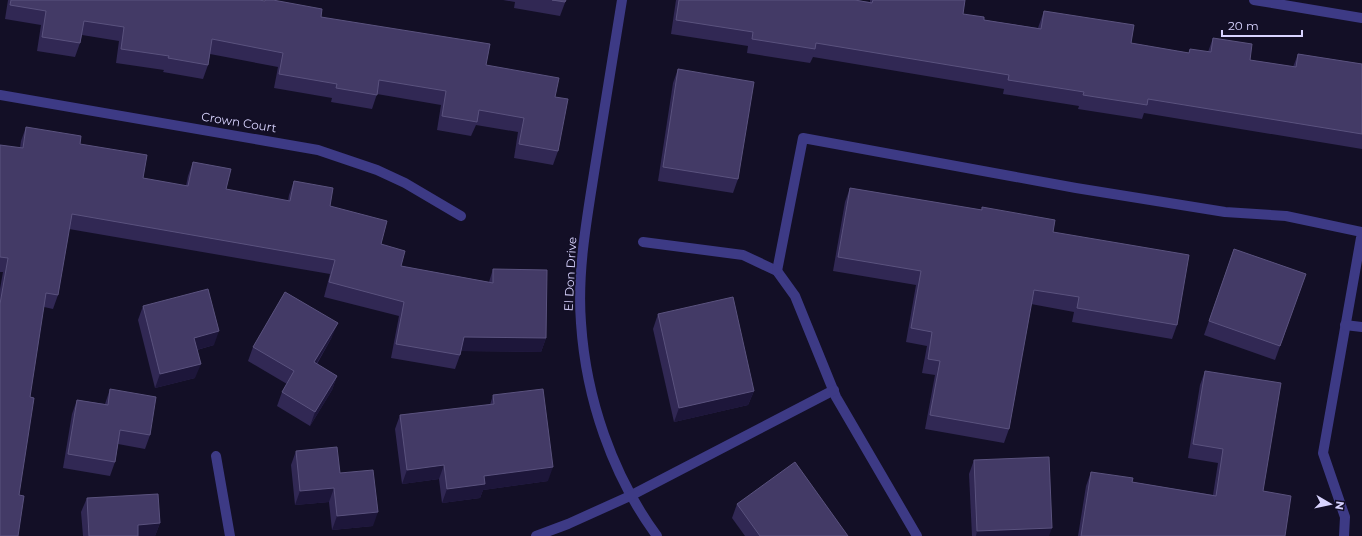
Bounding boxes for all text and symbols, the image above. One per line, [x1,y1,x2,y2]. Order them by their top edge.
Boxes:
scale bar [1222,12,1302,38]
text: 20 m [1228,18,1259,33]
street label: Crown Court [200,109,278,135]
street label: El Don Drive [561,236,579,312]
north arrow [1310,484,1350,524]
text: N [1332,500,1347,511]

